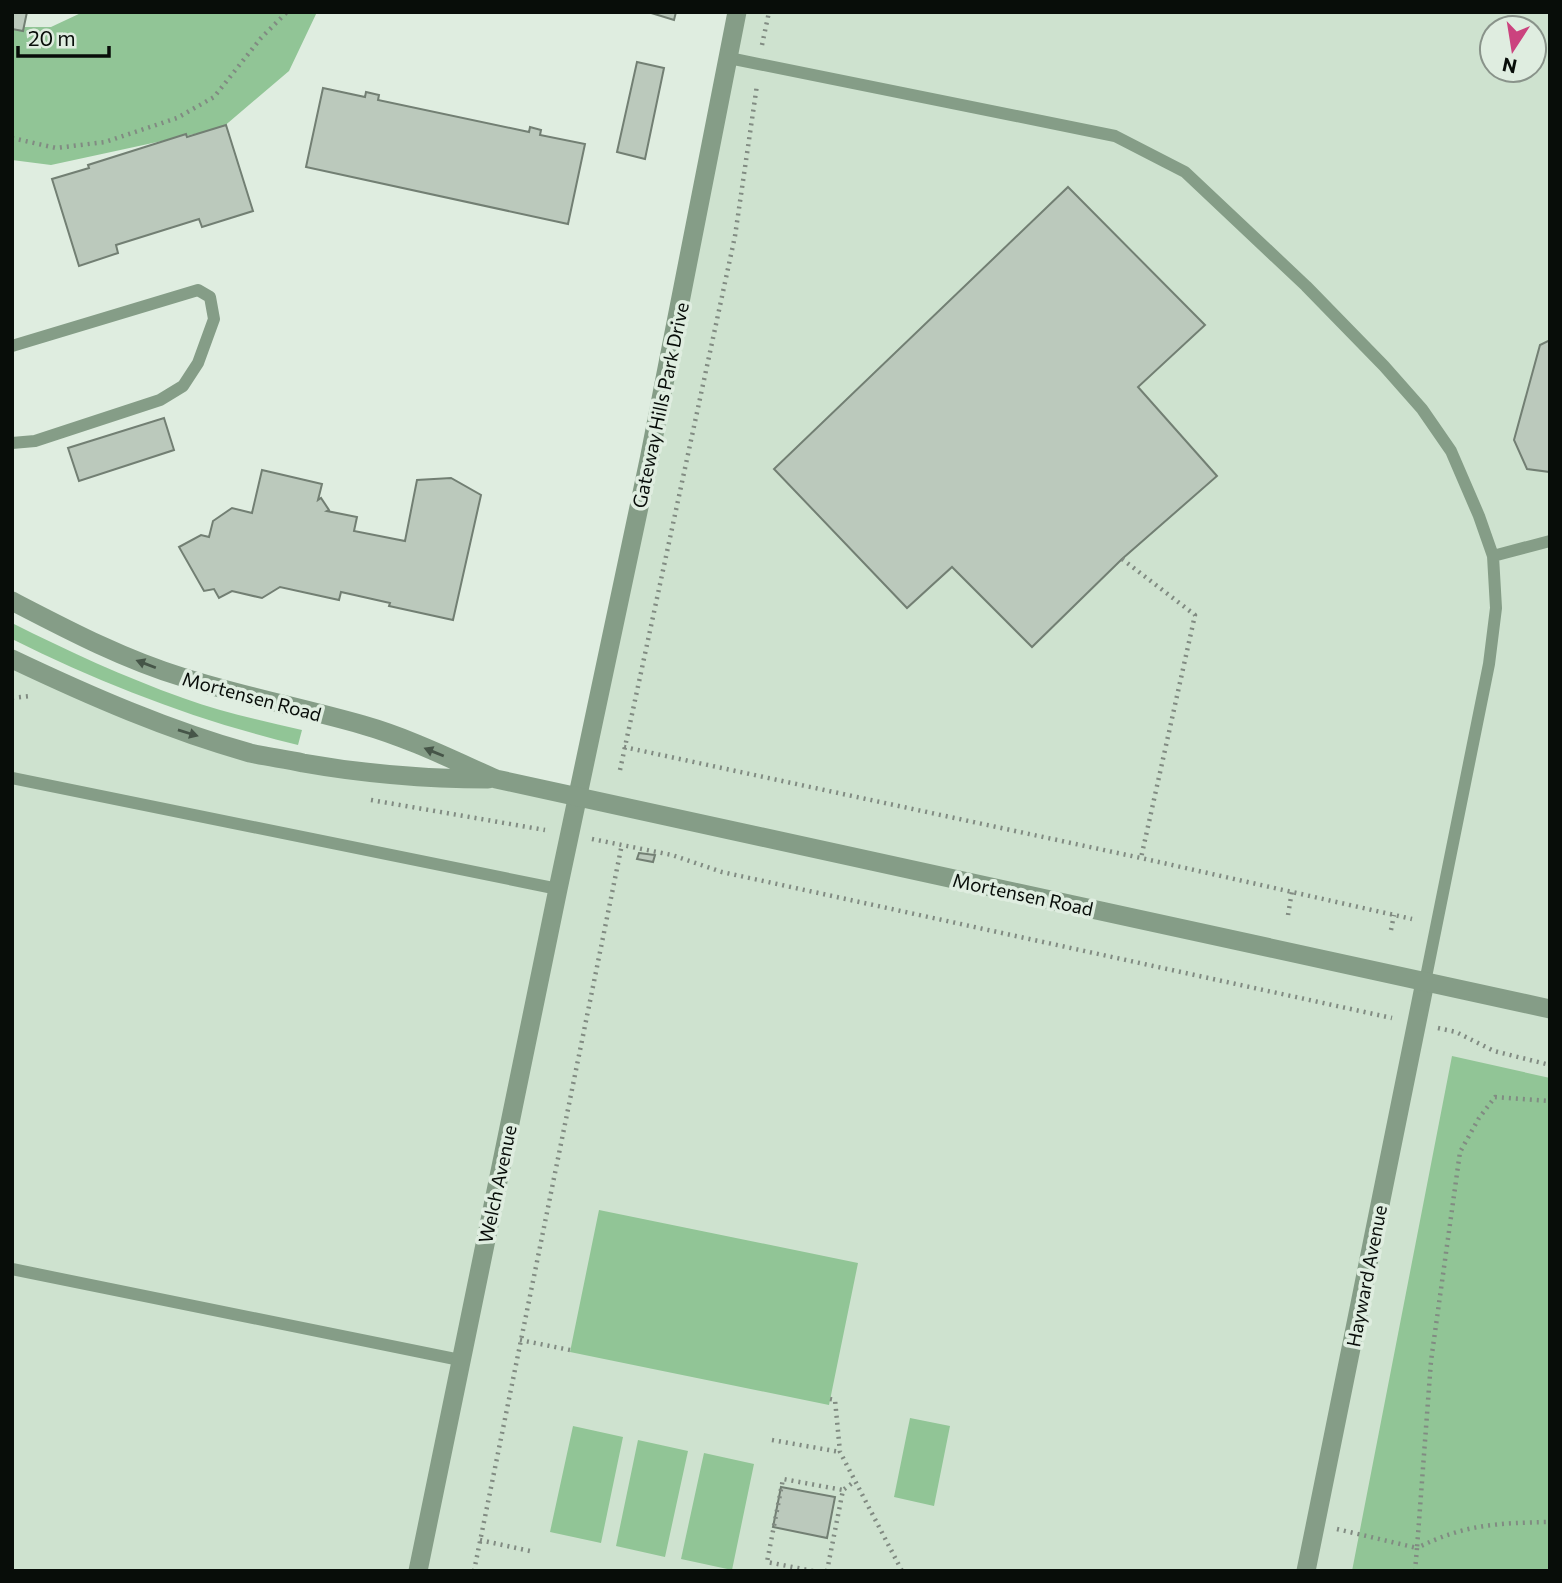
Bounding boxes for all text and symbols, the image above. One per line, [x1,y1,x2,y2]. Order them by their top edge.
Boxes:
scale bar [18,14,108,58]
north arrow [1478,14,1548,84]
text: 20 m [28,25,76,50]
text: N [1500,53,1519,79]
street label: Gateway Hills Park Drive [627,300,693,510]
one-way arrow [136,658,157,669]
street label: Mortensen Road [180,666,324,726]
one-way arrow [178,729,199,739]
one-way arrow [423,746,444,757]
street label: Mortensen Road [951,868,1095,920]
street label: Welch Avenue [473,1123,521,1245]
street label: Hayward Avenue [1341,1203,1391,1349]

